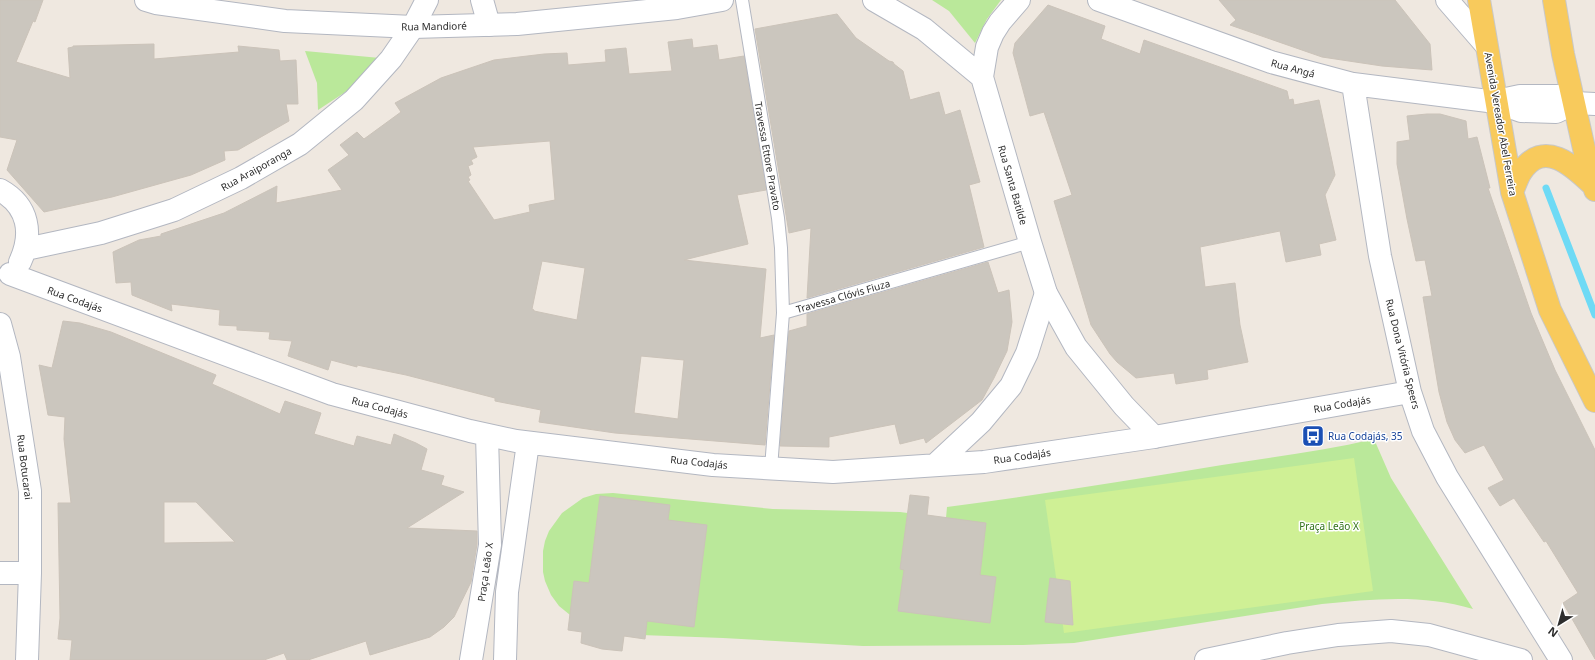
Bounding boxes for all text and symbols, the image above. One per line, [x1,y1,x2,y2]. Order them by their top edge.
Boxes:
street label: Rua Mandioré [401,18,467,34]
street label: Avenida Vereador Abel Ferreira [1481,51,1521,197]
street label: Rua Angá [1269,55,1317,81]
street label: Travessa Ettore Pravato [752,101,784,211]
street label: Rua Santa Batilde [995,143,1031,227]
street label: Rua Araiporanga [218,144,294,194]
street label: Travessa Clóvis Fiuza [794,276,892,316]
street label: Rua Codajás [45,283,105,316]
street label: Rua Dona Vitória Speers [1382,297,1424,411]
street label: Rua Codajás [1312,392,1372,416]
street label: Rua Codajás [350,393,410,421]
bus stop icon: Rua Codajás, 35 [1300,423,1326,449]
place label: Rua Codajás, 35 [1328,429,1403,443]
street label: Rua Botucarai [14,434,36,500]
street label: Rua Codajás [992,445,1052,467]
street label: Rua Codajás [670,452,729,472]
park label: Praça Leão X [1299,519,1359,533]
street label: Praça Leão X [474,541,496,602]
north arrow [1539,604,1579,644]
text: N [1545,624,1561,641]

